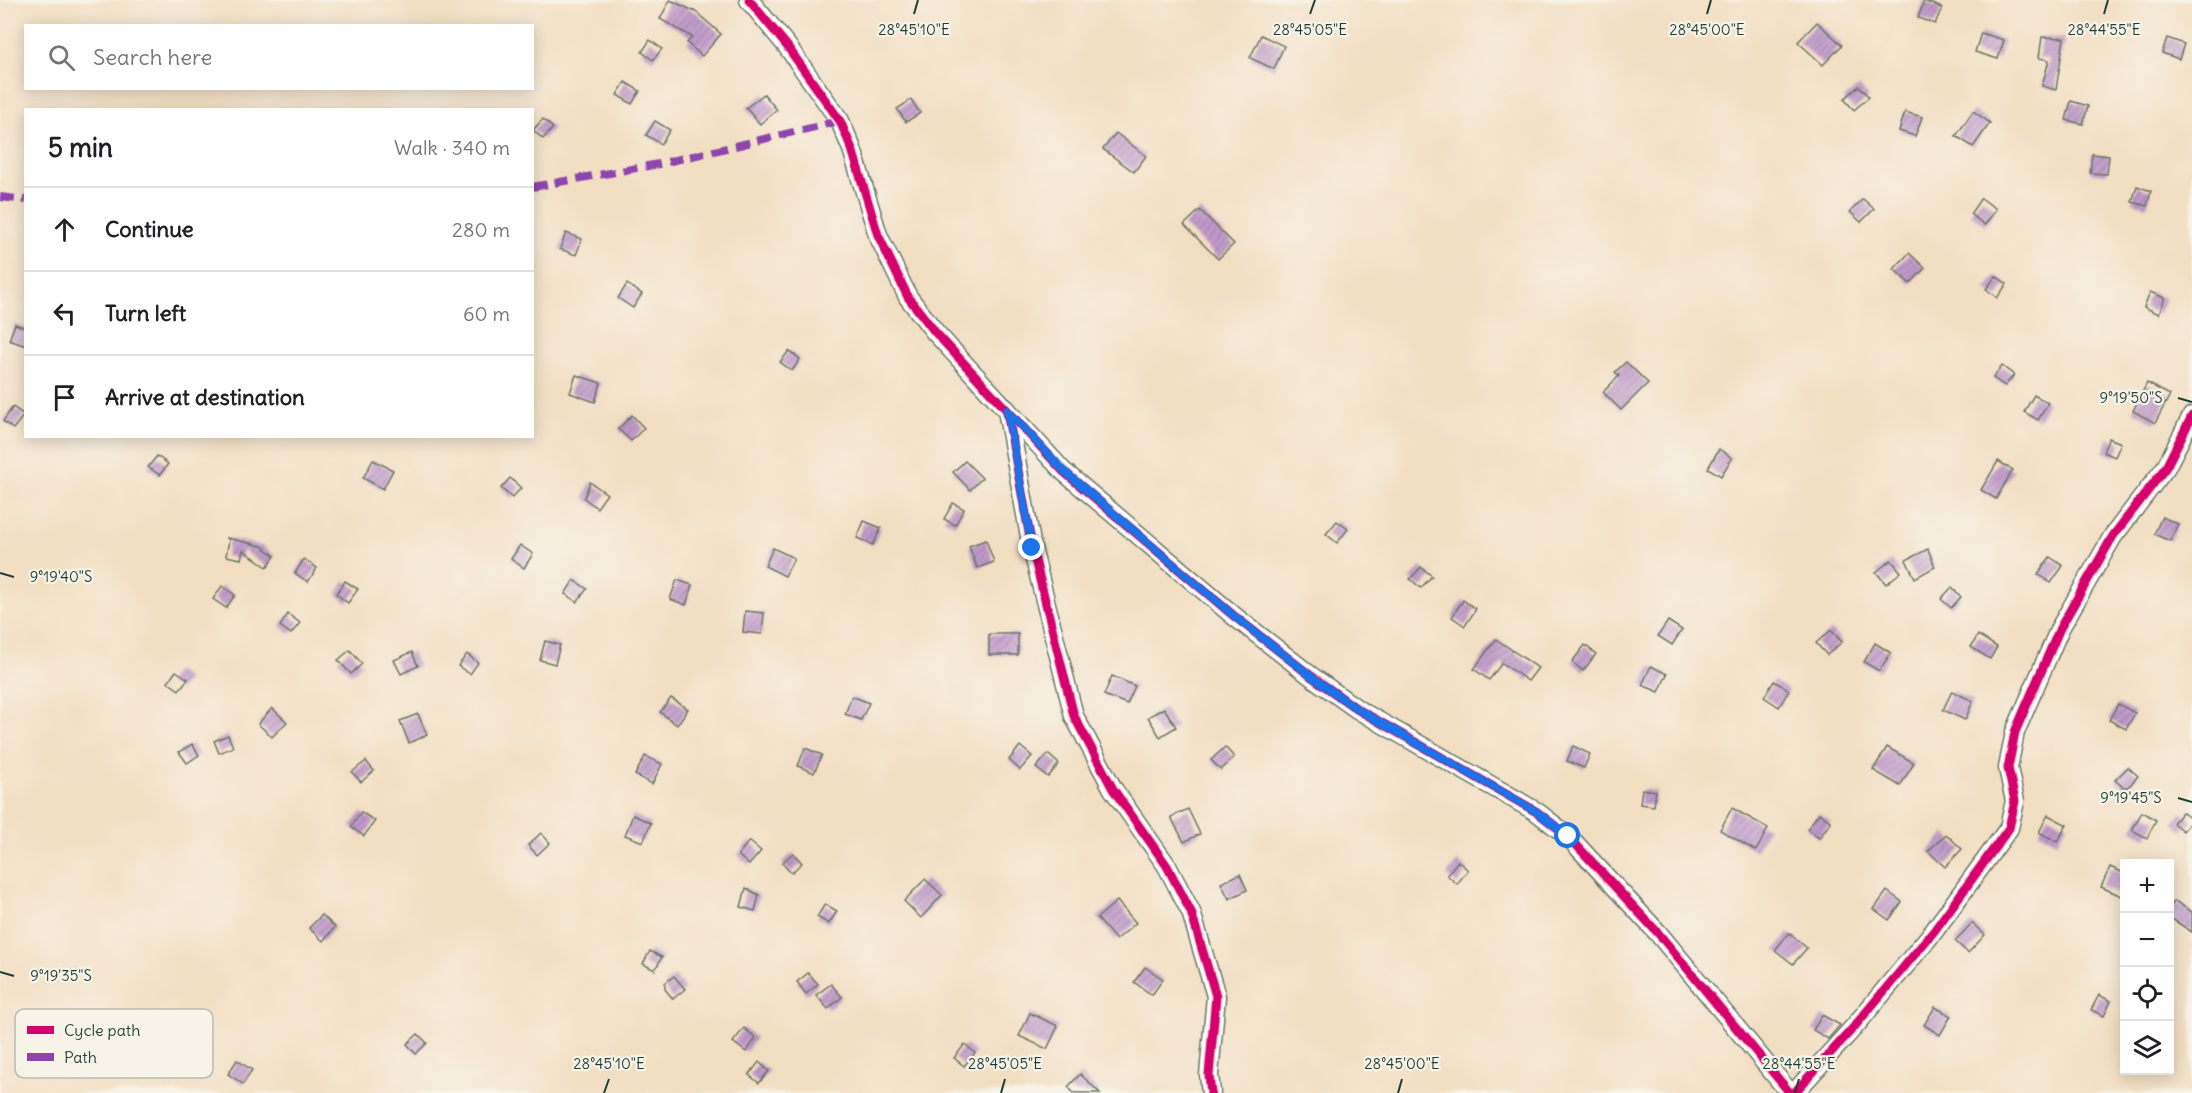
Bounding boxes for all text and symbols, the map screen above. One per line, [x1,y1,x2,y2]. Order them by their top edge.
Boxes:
text: 28°45'10"E [878,20,950,39]
text: 28°45'05"E [1273,20,1347,39]
text: 28°45'00"E [1669,20,1745,39]
text: 28°44'55"E [2068,20,2141,39]
search box [24,24,534,90]
icon: search [45,41,78,74]
text: Search here [93,43,212,71]
text: 5 min [48,131,113,164]
text: Walk · 340 m [394,135,510,160]
icon: ahead [48,213,81,246]
text: Continue [105,215,194,243]
text: 280 m [452,217,510,242]
icon: left [48,297,81,330]
text: Turn left [105,299,186,327]
text: 60 m [463,301,510,326]
icon: arrive [48,381,81,414]
text: Arrive at destination [105,383,305,411]
text: 9°19'50"S [2099,388,2163,407]
route end [1018,534,1044,560]
text: 9°19'40"S [30,567,92,586]
text: 9°19'45"S [2100,788,2162,807]
route start [1554,822,1580,848]
map controls [2120,859,2174,1075]
button: + [2120,859,2174,913]
button: − [2120,913,2174,967]
text: 9°19'35"S [30,966,92,985]
button: locate [2120,967,2174,1021]
legend [15,1009,213,1078]
text: Cycle path [64,1020,140,1040]
button: layers [2120,1021,2174,1075]
text: Path [64,1047,97,1067]
text: 28°45'10"E [573,1054,645,1073]
text: 28°45'05"E [968,1054,1042,1073]
text: 28°45'00"E [1364,1054,1440,1073]
text: 28°44'55"E [1763,1054,1836,1073]

